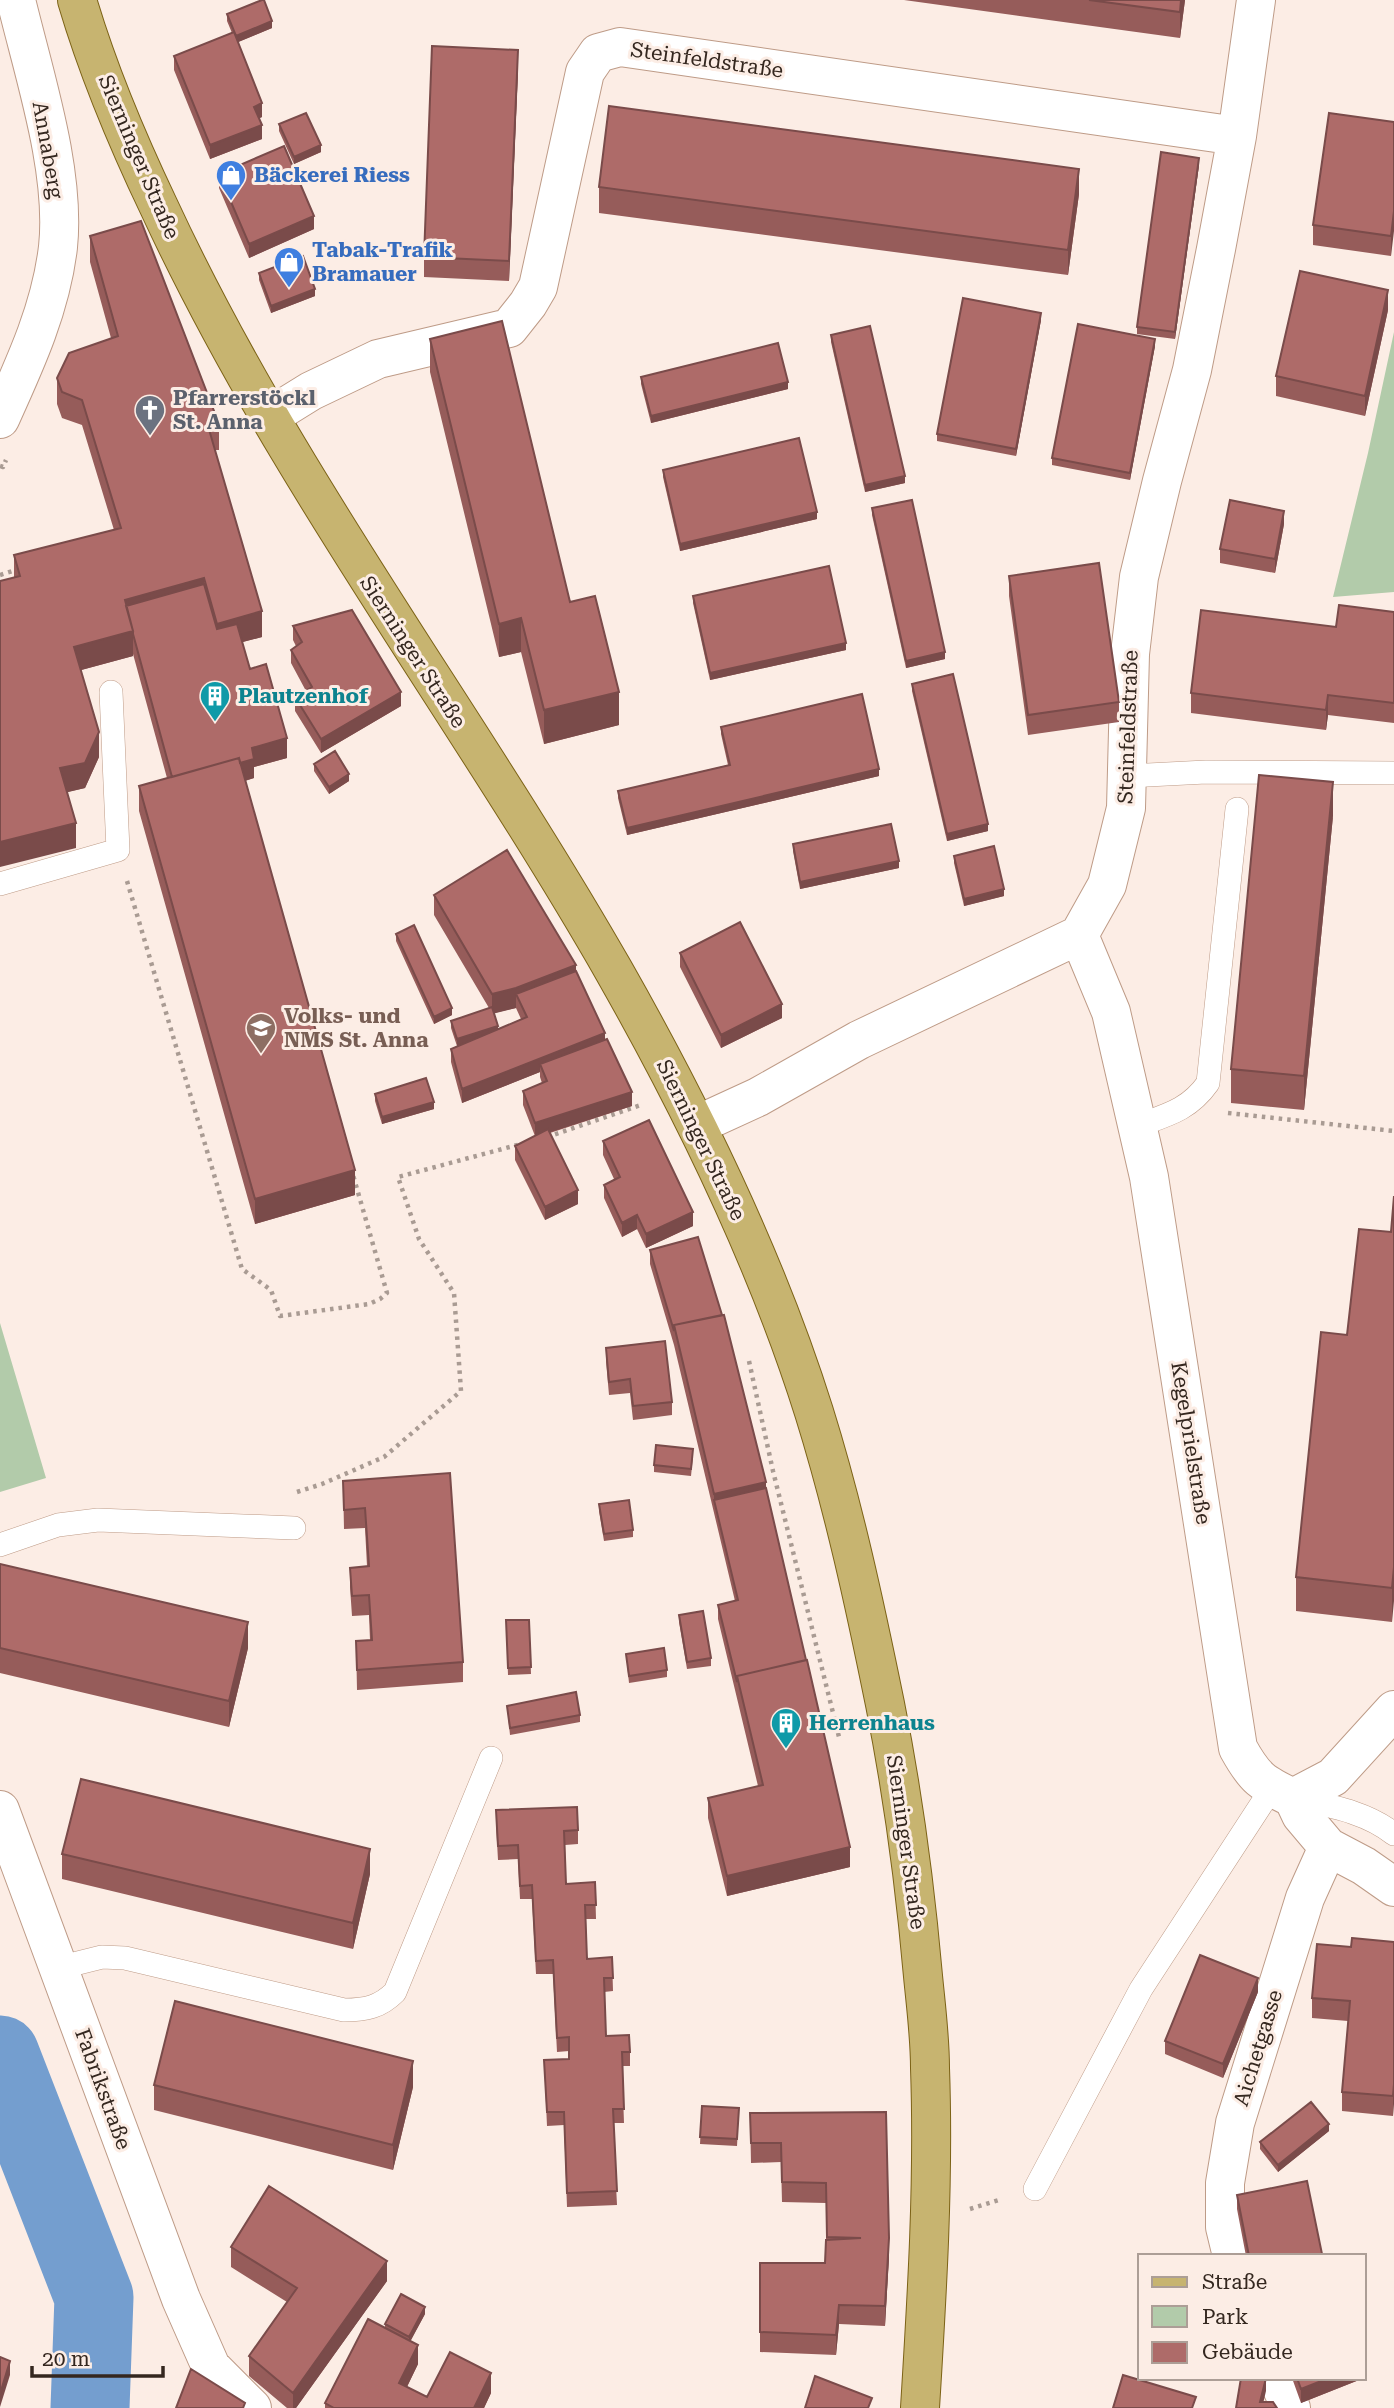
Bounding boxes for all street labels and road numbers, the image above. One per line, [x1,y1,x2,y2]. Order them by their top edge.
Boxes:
street label: Steinfeldstraße [629,37,785,83]
street label: Sierninger Straße [94,71,184,243]
street label: Annaberg [28,99,68,201]
street label: Sierninger Straße [355,572,471,732]
street label: Steinfeldstraße [1113,650,1143,804]
street label: Sierninger Straße [652,1056,750,1224]
street label: Kegelprielstraße [1166,1360,1216,1526]
street label: Sierninger Straße [882,1753,930,1931]
street label: Aichetgasse [1229,1987,1287,2109]
street label: Fabrikstraße [70,2025,136,2153]

